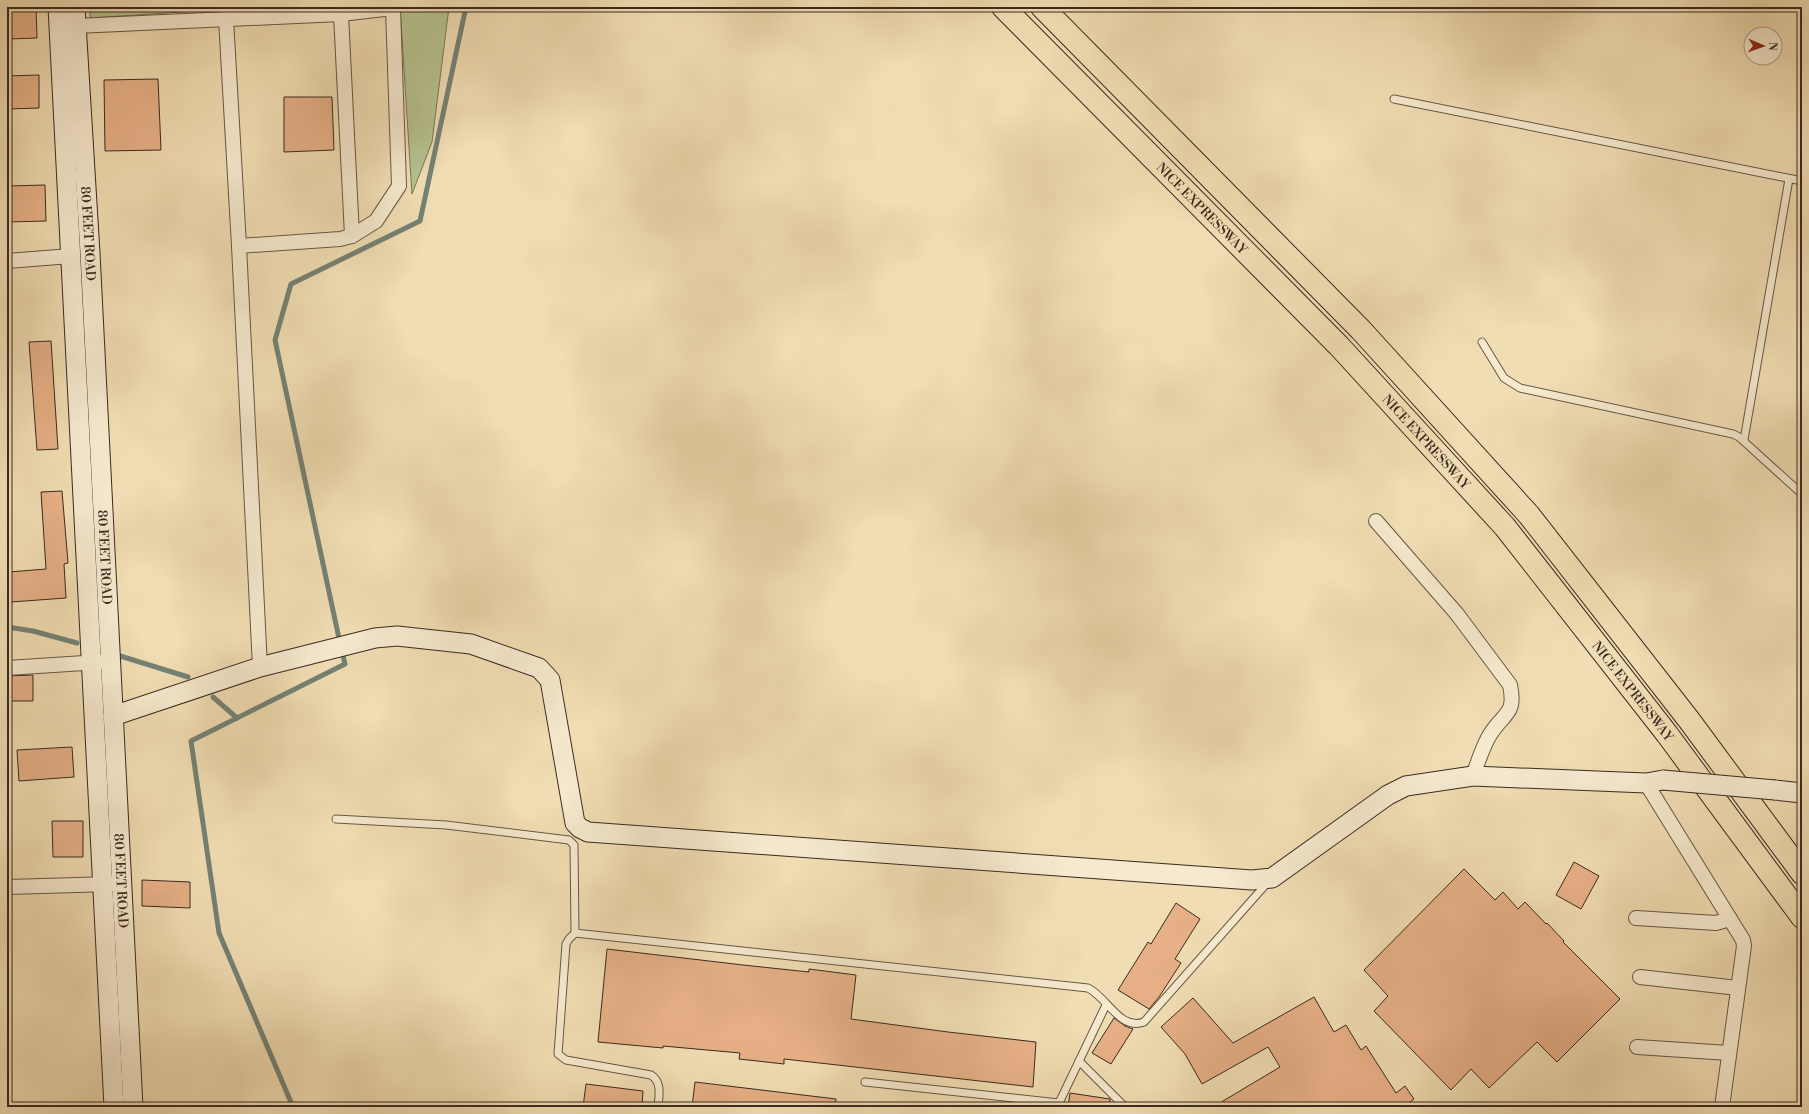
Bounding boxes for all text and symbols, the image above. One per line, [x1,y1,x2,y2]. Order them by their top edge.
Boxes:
north arrow [1743,26,1783,66]
text: N [1765,42,1779,51]
street label: NICE EXPRESSWAY [1153,160,1251,259]
street label: 80 FEET ROAD [77,186,98,281]
street label: NICE EXPRESSWAY [1379,392,1474,494]
street label: 80 FEET ROAD [94,509,115,605]
street label: NICE EXPRESSWAY [1588,638,1677,746]
street label: 80 FEET ROAD [110,833,131,929]

